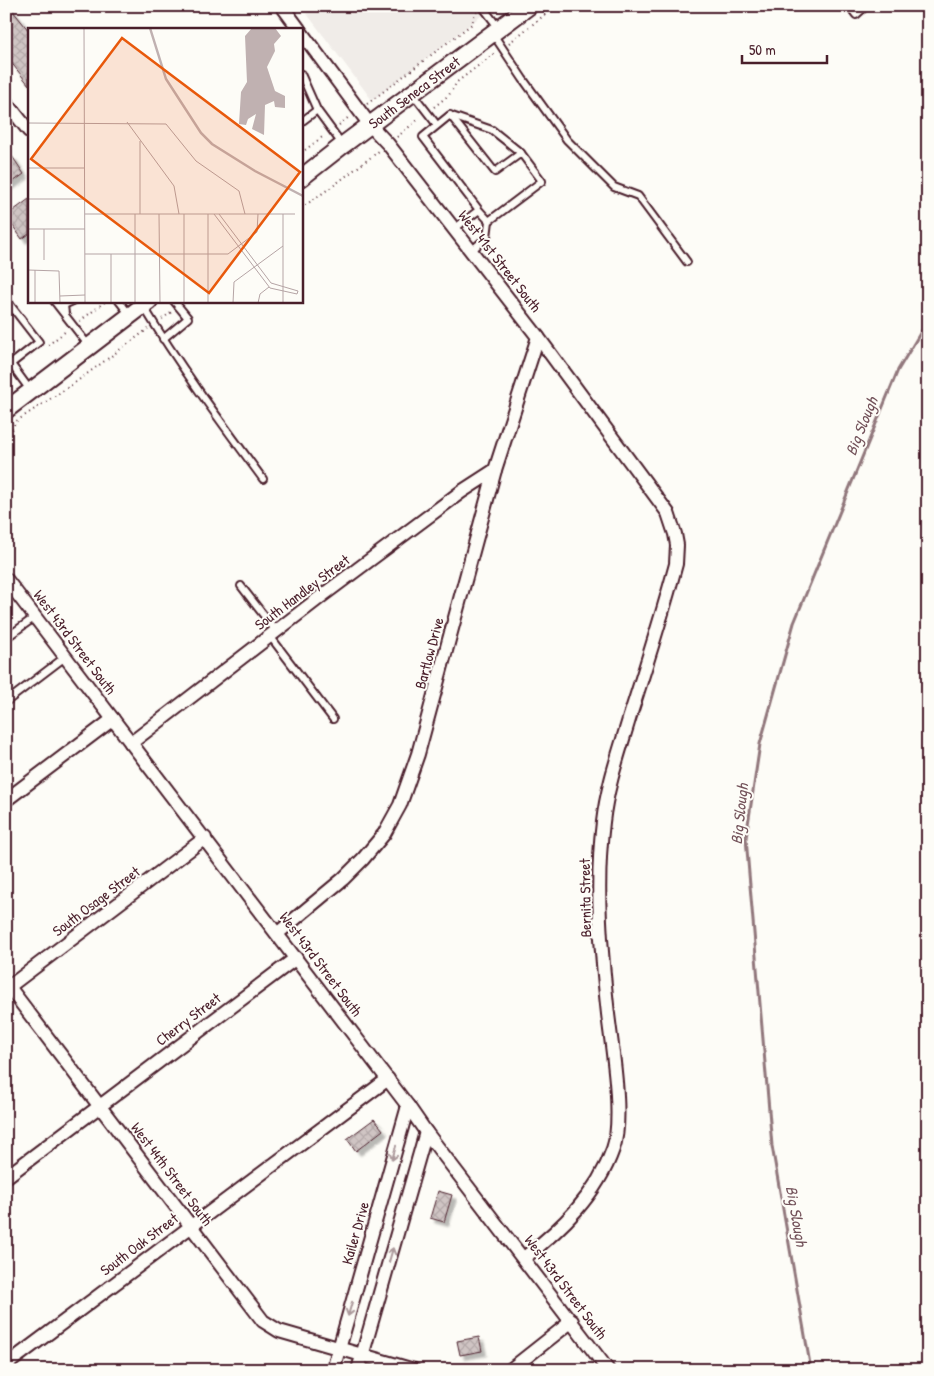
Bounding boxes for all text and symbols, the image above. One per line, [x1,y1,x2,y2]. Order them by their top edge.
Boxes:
inset map [28,28,302,302]
scale bar [742,32,826,64]
text: 50 m [749,39,776,60]
street label: South Seneca Street [364,50,465,133]
street label: West 41st Street South [454,206,546,316]
water label: Big Slough [839,393,883,458]
street label: South Handley Street [250,549,355,635]
street label: West 43rd Street South [29,585,121,699]
street label: Bartlow Drive [409,615,449,691]
water label: Big Slough [725,781,753,845]
street label: Bernita Street [574,858,596,938]
street label: South Osage Street [48,861,145,941]
street label: West 43rd Street South [275,907,367,1021]
street label: Cherry Street [151,987,226,1050]
street label: West 44th Street South [126,1118,218,1230]
one-way arrow [389,1144,399,1160]
water label: Big Slough [781,1184,813,1249]
street label: Kailer Drive [336,1199,374,1267]
street label: South Oak Street [96,1207,183,1280]
street label: West 43rd Street South [520,1230,612,1344]
one-way arrow [386,1248,396,1264]
one-way arrow [345,1300,354,1316]

